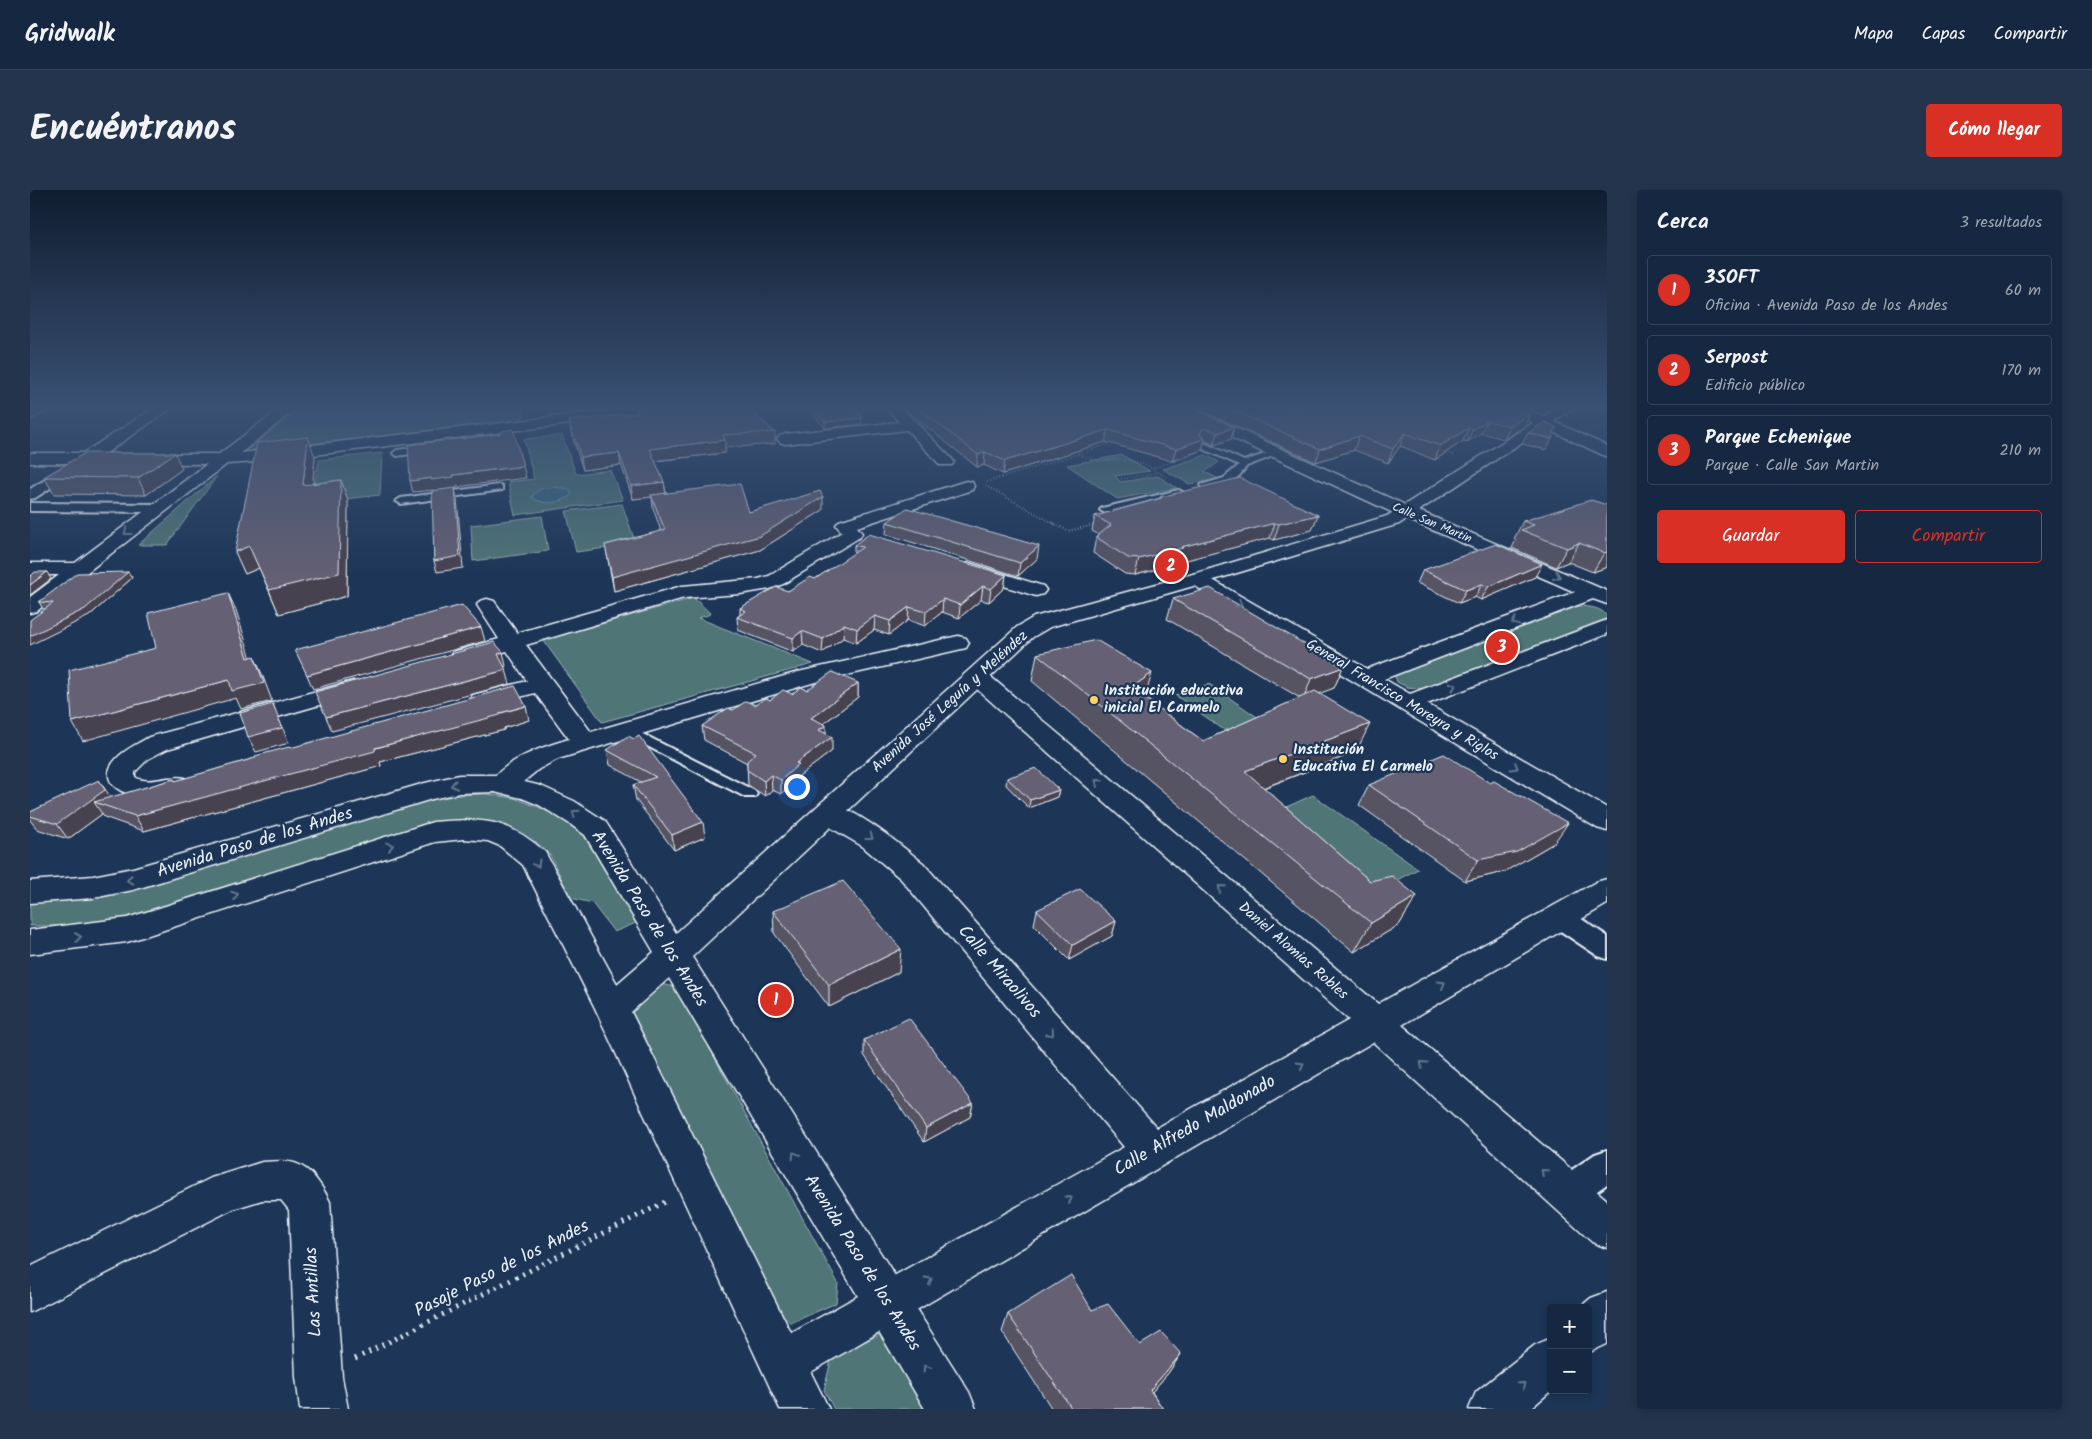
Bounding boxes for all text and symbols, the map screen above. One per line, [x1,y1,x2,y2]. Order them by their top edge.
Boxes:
text: Gridwalk [25,15,115,54]
text: Mapa [1854,20,1894,49]
text: Capas [1922,20,1966,49]
text: Compartir [1994,20,2067,49]
text: Encuéntranos [30,102,236,158]
button: Cómo llegar [1926,104,2062,157]
text: Cerca [1657,206,1709,239]
text: 3 resultados [1960,210,2042,235]
text: 3SOFT [1705,263,1758,293]
text: 1 [1672,278,1676,303]
text: 60 m [2005,278,2041,303]
text: Oficina · Avenida Paso de los Andes [1705,293,1948,318]
text: Serpost [1705,343,1768,373]
text: 2 [1669,358,1679,383]
text: 170 m [2001,358,2041,383]
text: Edificio público [1705,373,1805,398]
text: Parque Echenique [1705,423,1851,453]
text: 3 [1670,438,1678,463]
text: 210 m [2000,438,2041,463]
text: Parque · Calle San Martin [1705,453,1879,478]
street label: Calle San Martin [1389,498,1475,548]
button: Guardar [1657,510,1845,563]
button: Compartir [1855,510,2042,563]
one-way arrow [124,526,133,534]
pin: 2 [1155,547,1187,585]
one-way arrow [1552,570,1561,581]
one-way arrow [1234,597,1243,607]
one-way arrow [1511,616,1520,626]
street label: Avenida José Leguía y Meléndez [866,625,1034,779]
pin: 3 [1486,628,1518,666]
street label: General Francisco Moreyra y Riglos [1301,633,1503,768]
place label: Institución educativa inicial El Carmelo [1104,679,1243,720]
one-way arrow [1448,682,1457,692]
marker: Institución educativa inicial El Carmelo [1088,694,1100,706]
place label: Institución Educativa El Carmelo [1293,738,1433,779]
marker: Institución Educativa El Carmelo [1277,753,1289,765]
one-way arrow [1509,760,1518,770]
your location [784,774,810,800]
one-way arrow [1095,779,1104,788]
one-way arrow [449,780,458,790]
street label: Avenida Paso de los Andes [153,799,357,887]
one-way arrow [572,811,581,819]
street label: Avenida Paso de los Andes [583,825,715,1013]
one-way arrow [864,831,874,840]
one-way arrow [385,842,393,852]
one-way arrow [531,859,541,868]
one-way arrow [125,874,134,885]
one-way arrow [1218,885,1227,894]
one-way arrow [230,891,239,901]
street label: Daniel Alomias Robles [1232,896,1354,1006]
street label: Calle Miraolivos [950,919,1048,1026]
one-way arrow [75,932,83,943]
one-way arrow [1436,980,1445,990]
pin: 1 [760,981,792,1019]
one-way arrow [1045,1028,1054,1037]
one-way arrow [1295,1061,1304,1071]
one-way arrow [1419,1061,1428,1070]
street label: Calle Alfredo Maldonado [1108,1068,1282,1184]
one-way arrow [791,1151,801,1160]
one-way arrow [1541,1168,1550,1177]
street label: Avenida Paso de los Andes [796,1169,928,1357]
one-way arrow [1064,1195,1073,1205]
street label: Pasaje Paso de los Andes [410,1212,595,1326]
street label: Las Antillas [297,1246,331,1338]
one-way arrow [923,1277,932,1287]
map controls [1547,1304,1592,1394]
button: + [1547,1304,1592,1349]
button: − [1547,1349,1592,1394]
one-way arrow [923,1364,932,1373]
one-way arrow [1516,1382,1525,1391]

